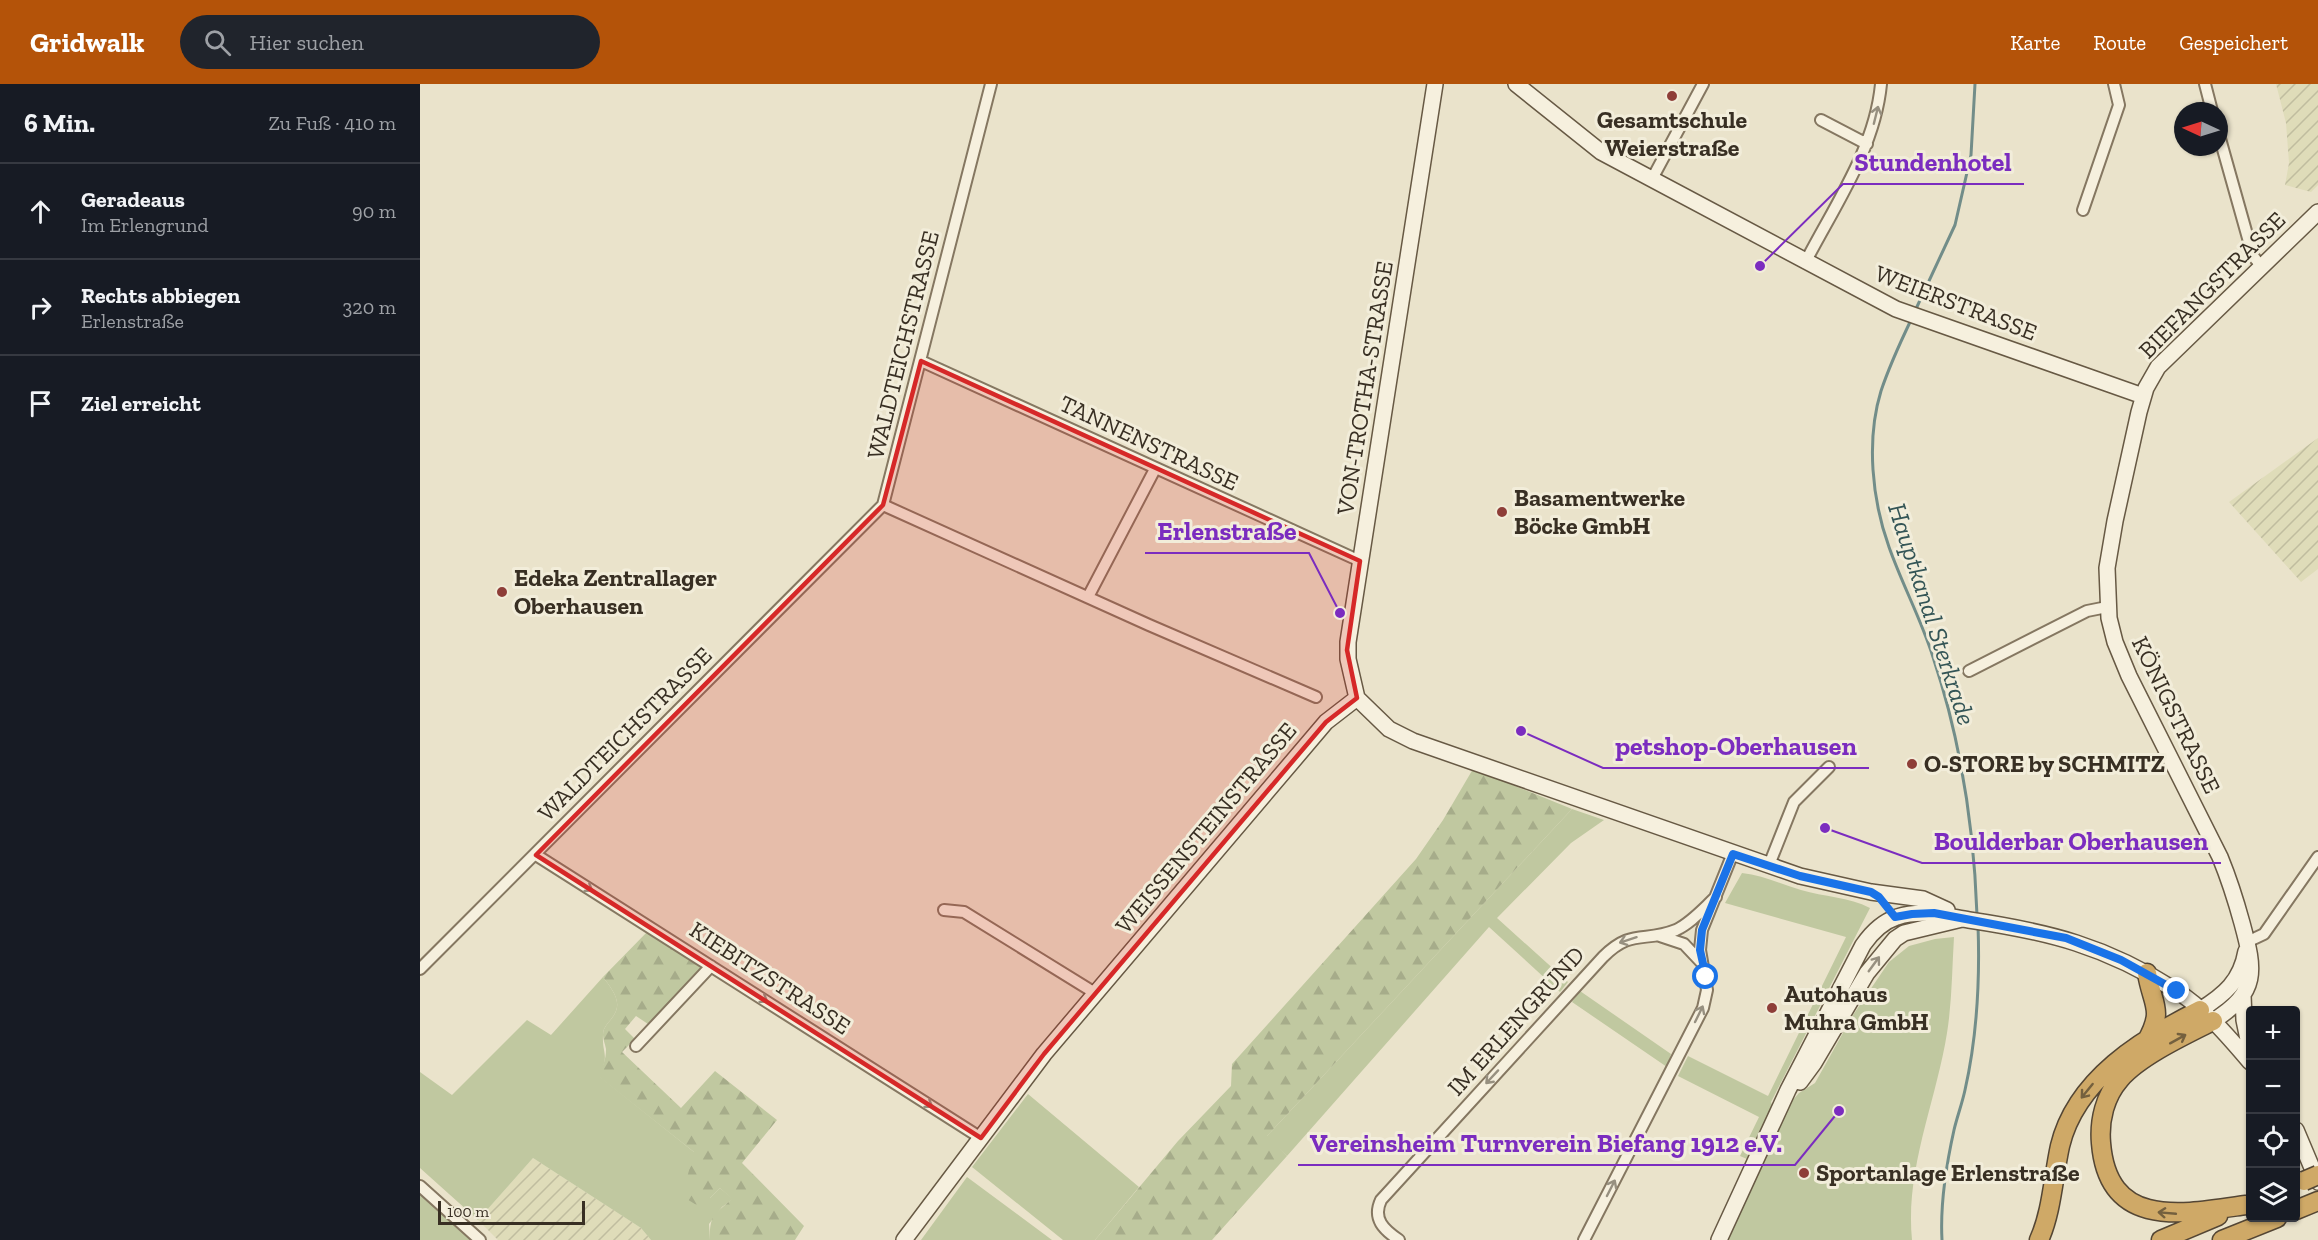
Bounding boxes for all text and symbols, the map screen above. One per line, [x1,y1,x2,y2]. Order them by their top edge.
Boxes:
search box [180,15,600,69]
text: Gridwalk [30,26,144,59]
icon: search [201,26,234,59]
text: Hier suchen [249,29,364,56]
text: Karte [2010,30,2060,55]
text: Route [2093,30,2146,55]
text: Gespeichert [2179,30,2288,55]
marker: Gesamtschule Weierstraße [1665,89,1679,103]
north arrow [2174,102,2228,156]
place label: Gesamtschule Weierstraße [1597,105,1748,162]
one-way arrow [1871,105,1883,124]
text: 6 Min. [24,107,95,139]
text: Zu Fuß · 410 m [269,111,396,135]
callout: Stundenhotel [1843,140,2024,184]
text: Stundenhotel [1854,146,2012,178]
text: Geradeaus [81,186,185,213]
icon: ahead [24,195,57,228]
text: 90 m [352,199,396,223]
street label: BIEFANGSTRASSE [2132,205,2291,364]
text: Im Erlengrund [81,213,208,237]
street label: WALDTEICHSTRASSE [860,228,945,462]
street label: WEIERSTRASSE [1871,258,2041,347]
street label: VON-TROTHA-STRASSE [1330,259,1399,518]
text: Rechts abbiegen [81,282,240,309]
icon: right [24,291,57,324]
text: 320 m [343,295,396,319]
text: Erlenstraße [81,309,184,333]
icon: arrive [24,387,57,420]
street label: TANNENSTRASSE [1055,388,1243,497]
text: Ziel erreicht [81,390,201,417]
place label: Basamentwerke Böcke GmbH [1514,483,1686,540]
water label: Hauptkanal Sterkrade [1881,499,1983,729]
marker: Basamentwerke Böcke GmbH [1495,505,1509,519]
callout: Erlenstraße [1145,509,1309,553]
text: Erlenstraße [1157,515,1297,547]
place label: Edeka Zentrallager Oberhausen [514,563,718,620]
marker: Edeka Zentrallager Oberhausen [495,585,509,599]
street label: KÖNIGSTRASSE [2126,631,2227,798]
street label: WALDTEICHSTRASSE [532,641,718,827]
street label: WEISSENSTEINSTRASSE [1109,716,1302,939]
callout: petshop-Oberhausen [1603,724,1869,768]
text: petshop-Oberhausen [1615,730,1857,762]
place label: O-STORE by SCHMITZ [1924,749,2165,778]
marker: O-STORE by SCHMITZ [1905,757,1919,771]
callout: Boulderbar Oberhausen [1922,819,2221,863]
text: Boulderbar Oberhausen [1934,825,2209,857]
one-way arrow [576,880,593,892]
street label: KIEBITZSTRASSE [684,915,856,1040]
one-way arrow [1619,935,1638,946]
street label: IM ERLENGRUND [1441,940,1590,1101]
one-way arrow [1868,956,1881,972]
route start [1692,963,1718,989]
route end [2163,977,2189,1003]
place label: Autohaus Muhra GmbH [1784,979,1929,1036]
one-way arrow [751,992,768,1004]
marker: Autohaus Muhra GmbH [1765,1001,1779,1015]
one-way arrow [1694,1006,1706,1024]
map controls [2246,1006,2300,1222]
button: + [2246,1006,2300,1060]
one-way arrow [2169,1033,2186,1045]
button: − [2246,1060,2300,1114]
one-way arrow [1485,1070,1500,1085]
one-way arrow [2081,1083,2094,1099]
one-way arrow [916,1096,933,1108]
button: locate [2246,1114,2300,1168]
callout: Vereinsheim Turnverein Biefang 1912 e.V. [1298,1121,1795,1165]
text: Vereinsheim Turnverein Biefang 1912 e.V. [1310,1127,1782,1159]
place label: Sportanlage Erlenstraße [1816,1158,2080,1187]
marker: Sportanlage Erlenstraße [1797,1166,1811,1180]
button: layers [2246,1168,2300,1222]
one-way arrow [1605,1179,1617,1197]
scale bar [438,1198,585,1226]
text: 100 m [447,1202,489,1221]
one-way arrow [2157,1207,2177,1218]

